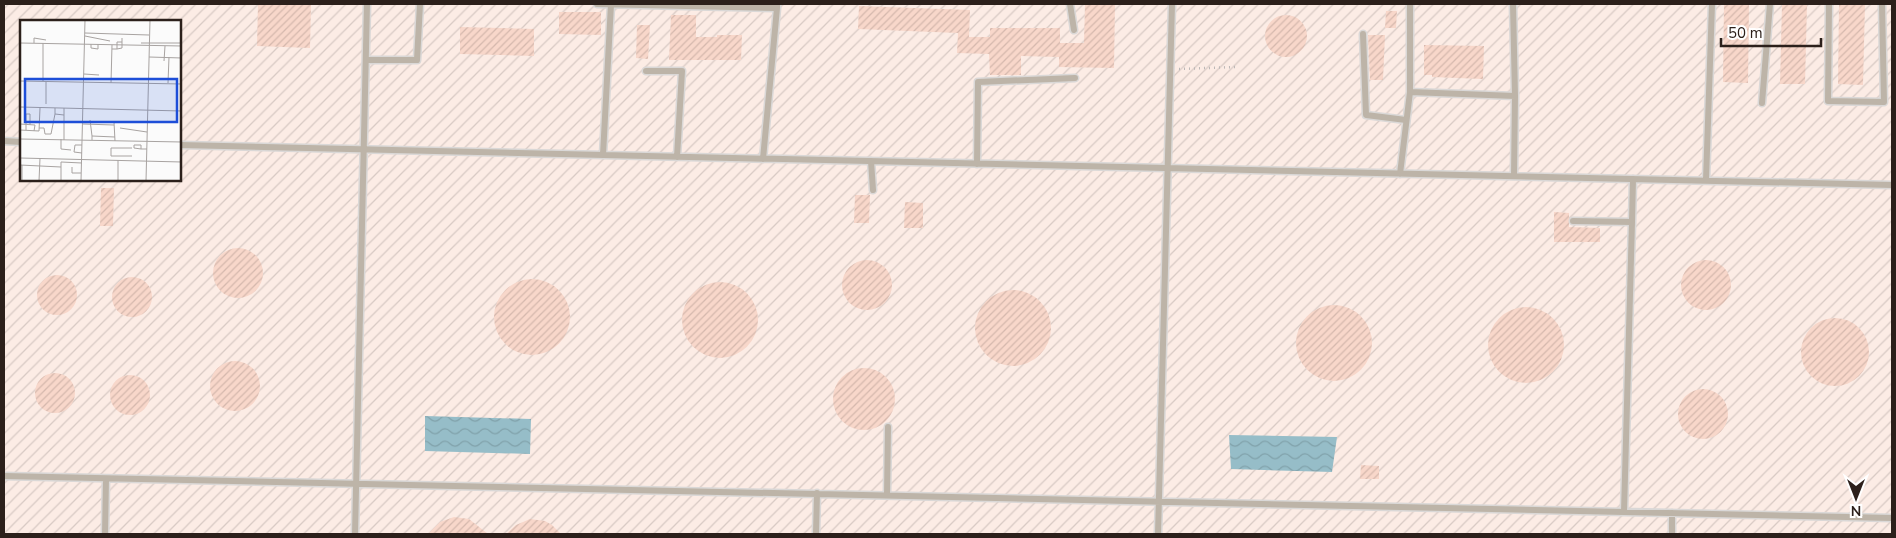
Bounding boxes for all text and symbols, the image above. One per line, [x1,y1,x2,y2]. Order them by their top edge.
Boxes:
scale bar [1721,15,1821,47]
inset map [20,20,181,181]
text: 50 m [1728,23,1763,43]
north arrow [1831,473,1881,523]
text: N [1851,501,1861,520]

